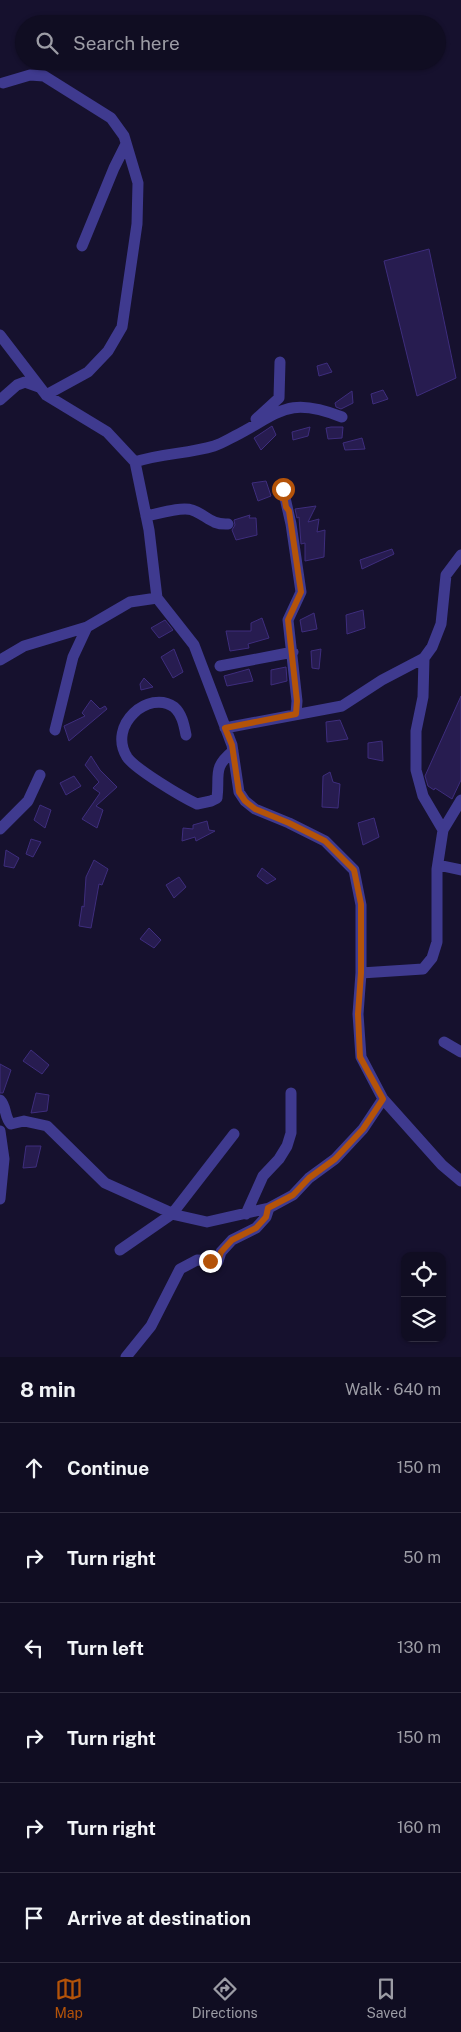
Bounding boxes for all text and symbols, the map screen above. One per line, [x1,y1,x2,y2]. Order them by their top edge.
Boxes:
search box [15,15,446,70]
icon: search [33,29,61,57]
text: Search here [73,32,180,54]
route start [272,478,295,501]
route end [199,1250,222,1273]
map controls [401,1252,446,1342]
button: locate [401,1252,446,1297]
button: layers [401,1297,446,1342]
text: 8 min [20,1377,76,1402]
text: Walk · 640 m [345,1380,441,1399]
icon: ahead [20,1454,48,1482]
text: Continue [67,1457,149,1479]
text: 150 m [397,1458,441,1477]
icon: right [20,1544,48,1572]
text: Turn right [67,1547,156,1569]
text: 50 m [403,1548,441,1567]
icon: left [20,1634,48,1662]
text: Turn left [67,1637,144,1659]
text: 130 m [397,1638,441,1657]
icon: right [20,1724,48,1752]
text: Turn right [67,1727,156,1749]
text: 150 m [397,1728,441,1747]
icon: right [20,1814,48,1842]
text: Turn right [67,1817,156,1839]
text: 160 m [397,1818,441,1837]
icon: arrive [20,1904,48,1932]
text: Arrive at destination [67,1907,251,1929]
tab: Map [54,1975,83,2021]
tab: Directions [192,1975,258,2021]
tab: Saved [366,1975,407,2021]

